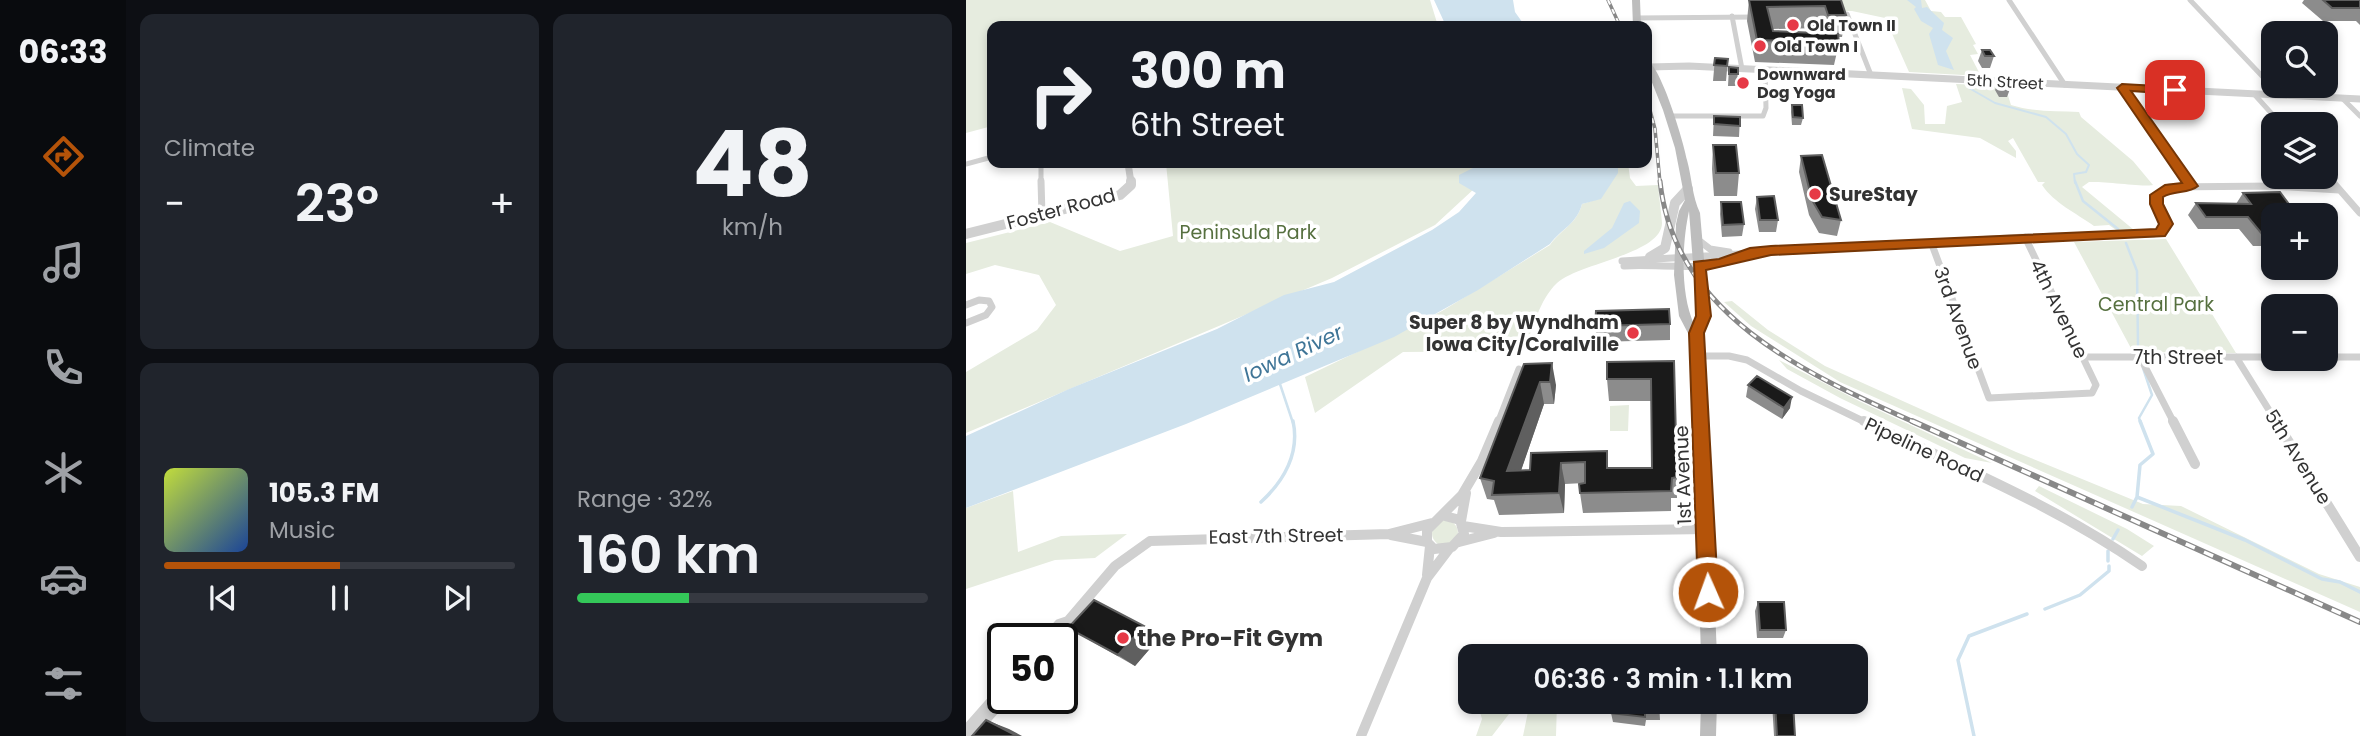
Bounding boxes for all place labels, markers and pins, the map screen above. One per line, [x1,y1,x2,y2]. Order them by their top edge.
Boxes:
place label: Old Town II [1807,14,1896,37]
marker: Old Town II [1785,17,1801,33]
place label: Old Town I [1774,35,1858,58]
marker: Old Town I [1752,38,1768,54]
pin [2145,60,2205,120]
place label: Downward Dog Yoga [1757,63,1846,104]
marker: Downward Dog Yoga [1735,75,1751,91]
place label: SureStay [1829,181,1919,208]
marker: SureStay [1807,186,1823,202]
place label: Super 8 by Wyndham Iowa City/Coralville [1409,309,1619,358]
marker: Super 8 by Wyndham Iowa City/Coralville [1625,325,1641,341]
place label: the Pro-Fit Gym [1137,622,1323,654]
marker: the Pro-Fit Gym [1115,630,1131,646]

